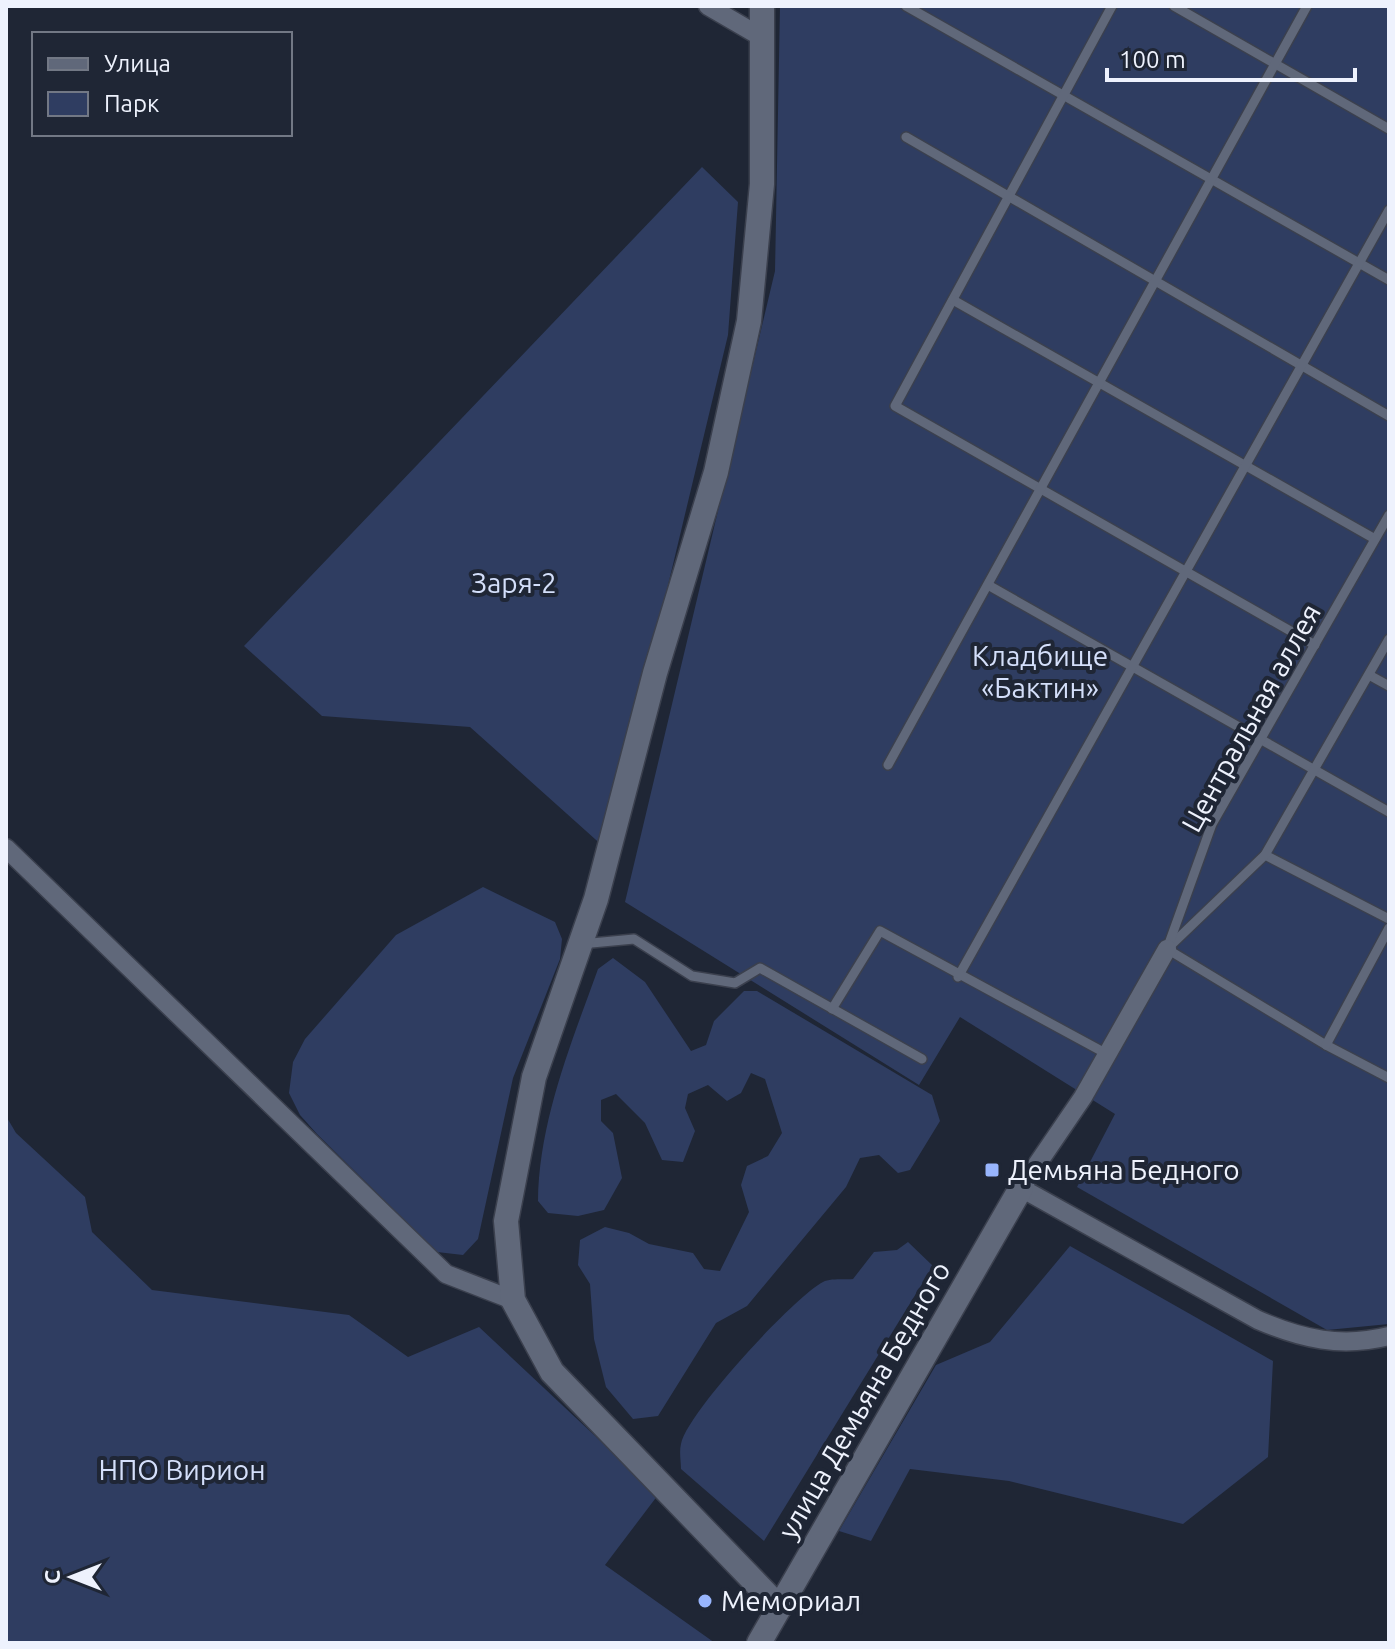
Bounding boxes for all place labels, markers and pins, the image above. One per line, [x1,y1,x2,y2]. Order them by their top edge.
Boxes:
place label: Демьяна Бедного [1008,1154,1240,1185]
marker: Демьяна Бедного [983,1161,1001,1179]
place label: Мемориал [721,1585,861,1616]
marker: Мемориал [696,1592,714,1610]

